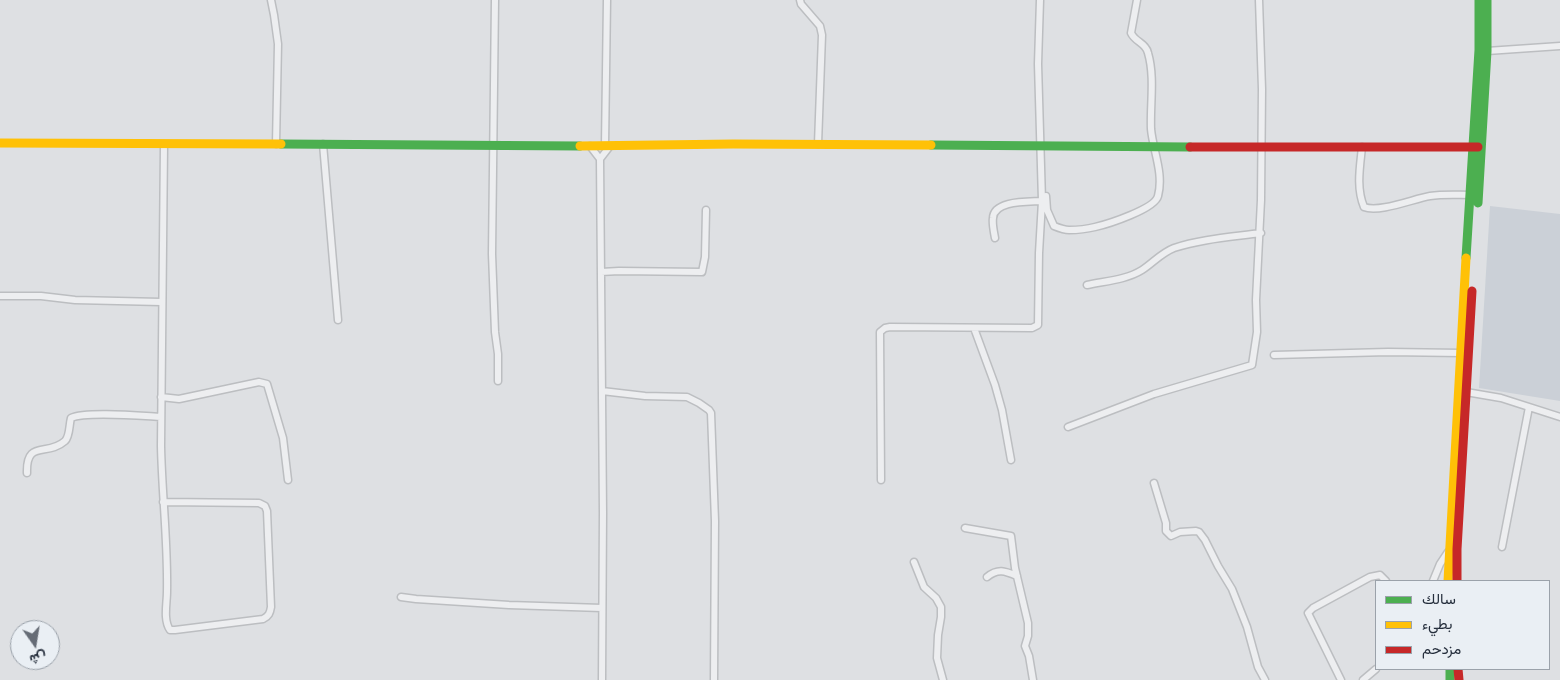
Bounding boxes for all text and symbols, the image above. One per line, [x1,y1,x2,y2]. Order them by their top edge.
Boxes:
legend [1375,580,1550,670]
text: سالك [1422,587,1456,610]
text: بطيء [1422,612,1452,635]
north arrow [10,620,60,670]
text: مزدحم [1422,637,1461,660]
text: ش [28,647,49,671]

